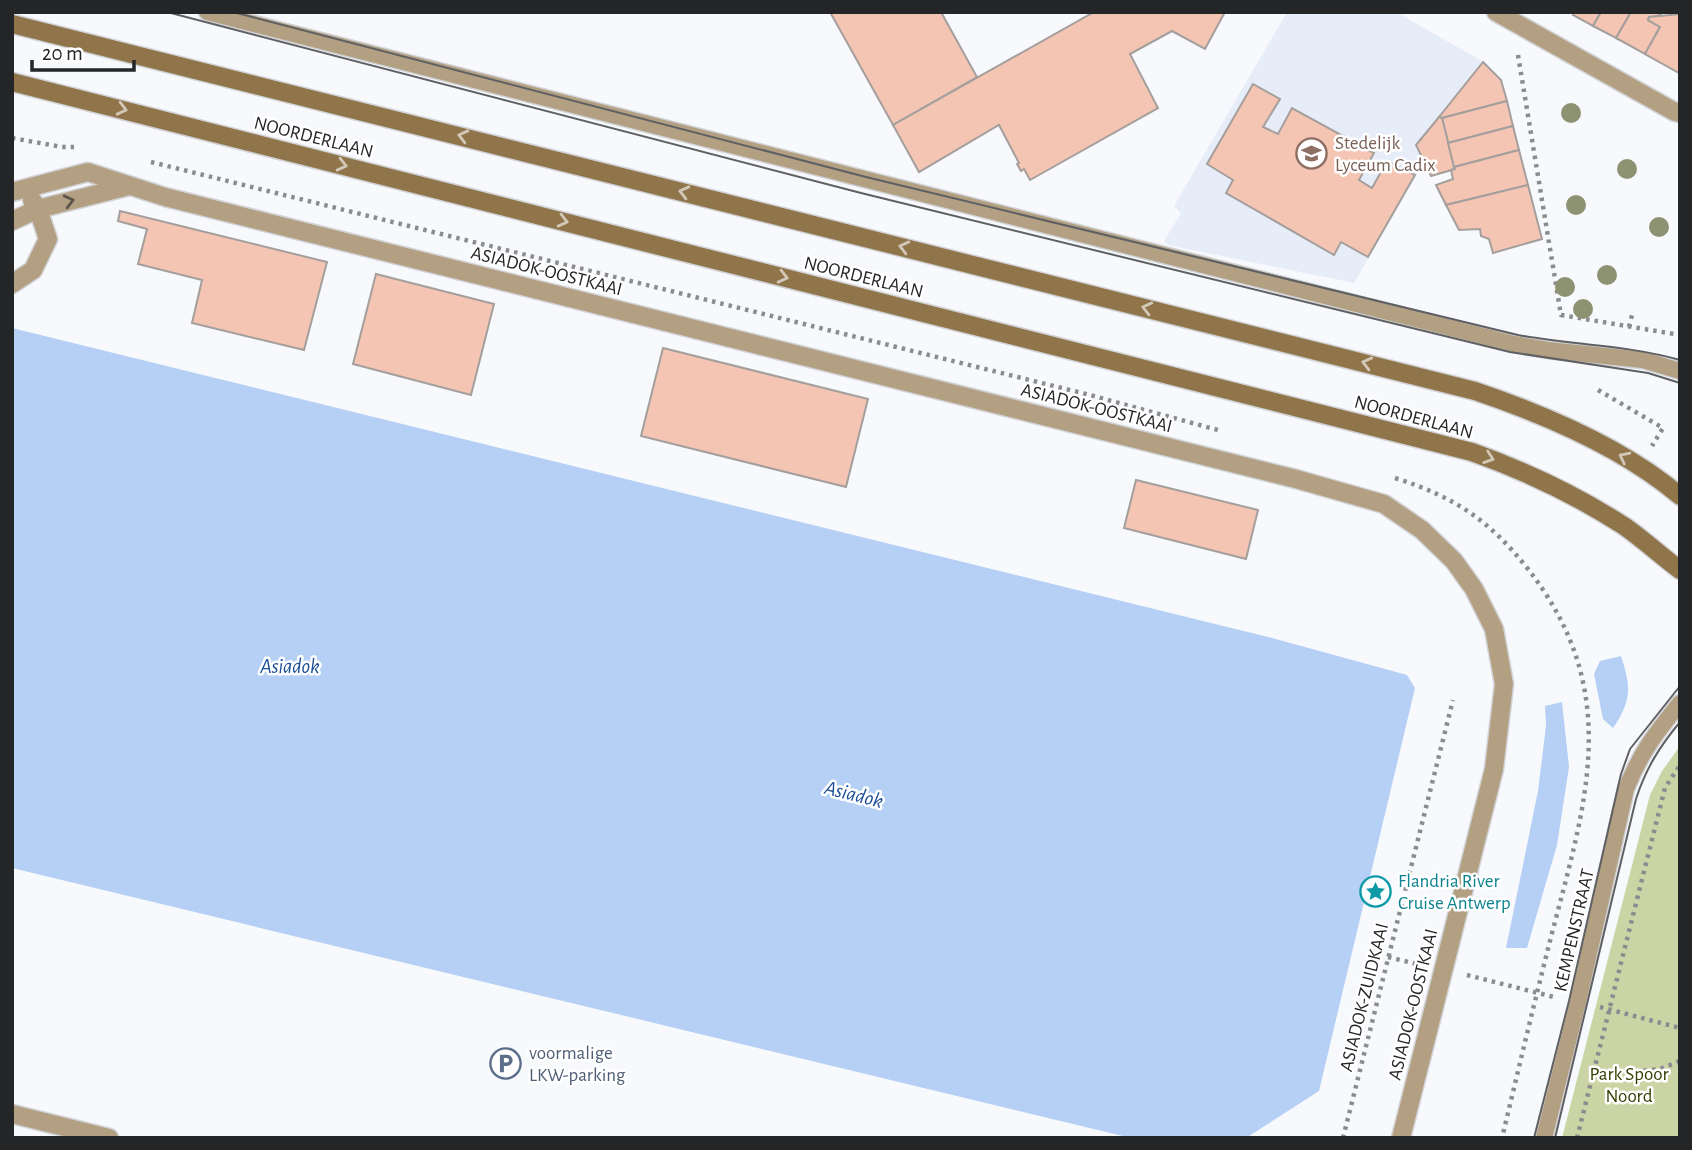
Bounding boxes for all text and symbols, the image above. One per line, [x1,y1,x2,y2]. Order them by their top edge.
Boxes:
scale bar [32,28,133,72]
text: 20 m [42,43,83,64]
one-way arrow [116,101,128,115]
street label: NOORDERLAAN [252,113,375,161]
one-way arrow [457,130,469,144]
place label: Stedelijk Lyceum Cadix [1335,134,1436,175]
school or university icon: Stedelijk Lyceum Cadix [1295,136,1329,170]
one-way arrow [336,157,348,171]
one-way arrow [678,186,690,200]
one-way arrow [63,195,75,209]
one-way arrow [557,213,569,227]
one-way arrow [899,241,911,255]
street label: ASIADOK-OOSTKAAI [469,243,624,299]
street label: NOORDERLAAN [802,253,925,301]
one-way arrow [777,269,789,283]
one-way arrow [1141,302,1153,316]
one-way arrow [1361,357,1373,371]
street label: ASIADOK-OOSTKAAI [1019,380,1174,436]
street label: NOORDERLAAN [1352,392,1475,442]
one-way arrow [1482,450,1494,464]
one-way arrow [1619,451,1632,465]
water label: Asiadok [259,656,320,677]
water label: Asiadok [821,777,886,812]
street label: KEMPENSTRAAT [1551,867,1598,994]
place label: Flandria River Cruise Antwerp [1398,872,1511,913]
place icon: Flandria River Cruise Antwerp [1358,874,1392,908]
street label: ASIADOK-ZUIDKAAI [1337,921,1392,1074]
street label: ASIADOK-OOSTKAAI [1385,927,1441,1082]
place label: voormalige LKW-parking [529,1044,626,1085]
parking icon: voormalige LKW-parking [489,1046,523,1080]
park label: Park Spoor Noord [1589,1065,1669,1106]

